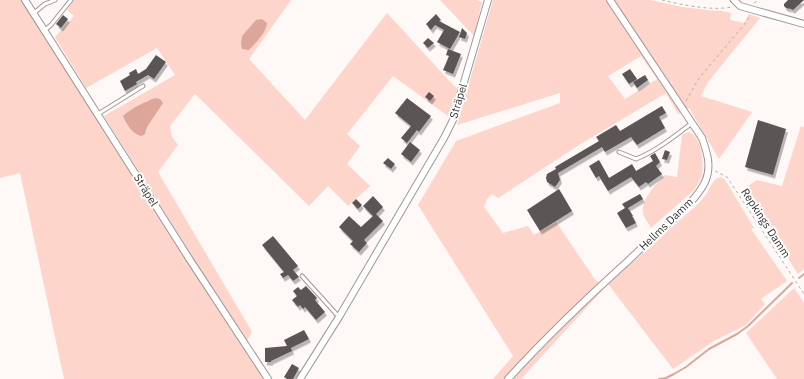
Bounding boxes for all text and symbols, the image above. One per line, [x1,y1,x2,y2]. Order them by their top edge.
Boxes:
street label: Sträpel [446,82,470,120]
street label: Sträpel [131,171,161,209]
street label: Repkings Damm [738,186,794,260]
street label: Hellms Damm [636,195,696,253]

